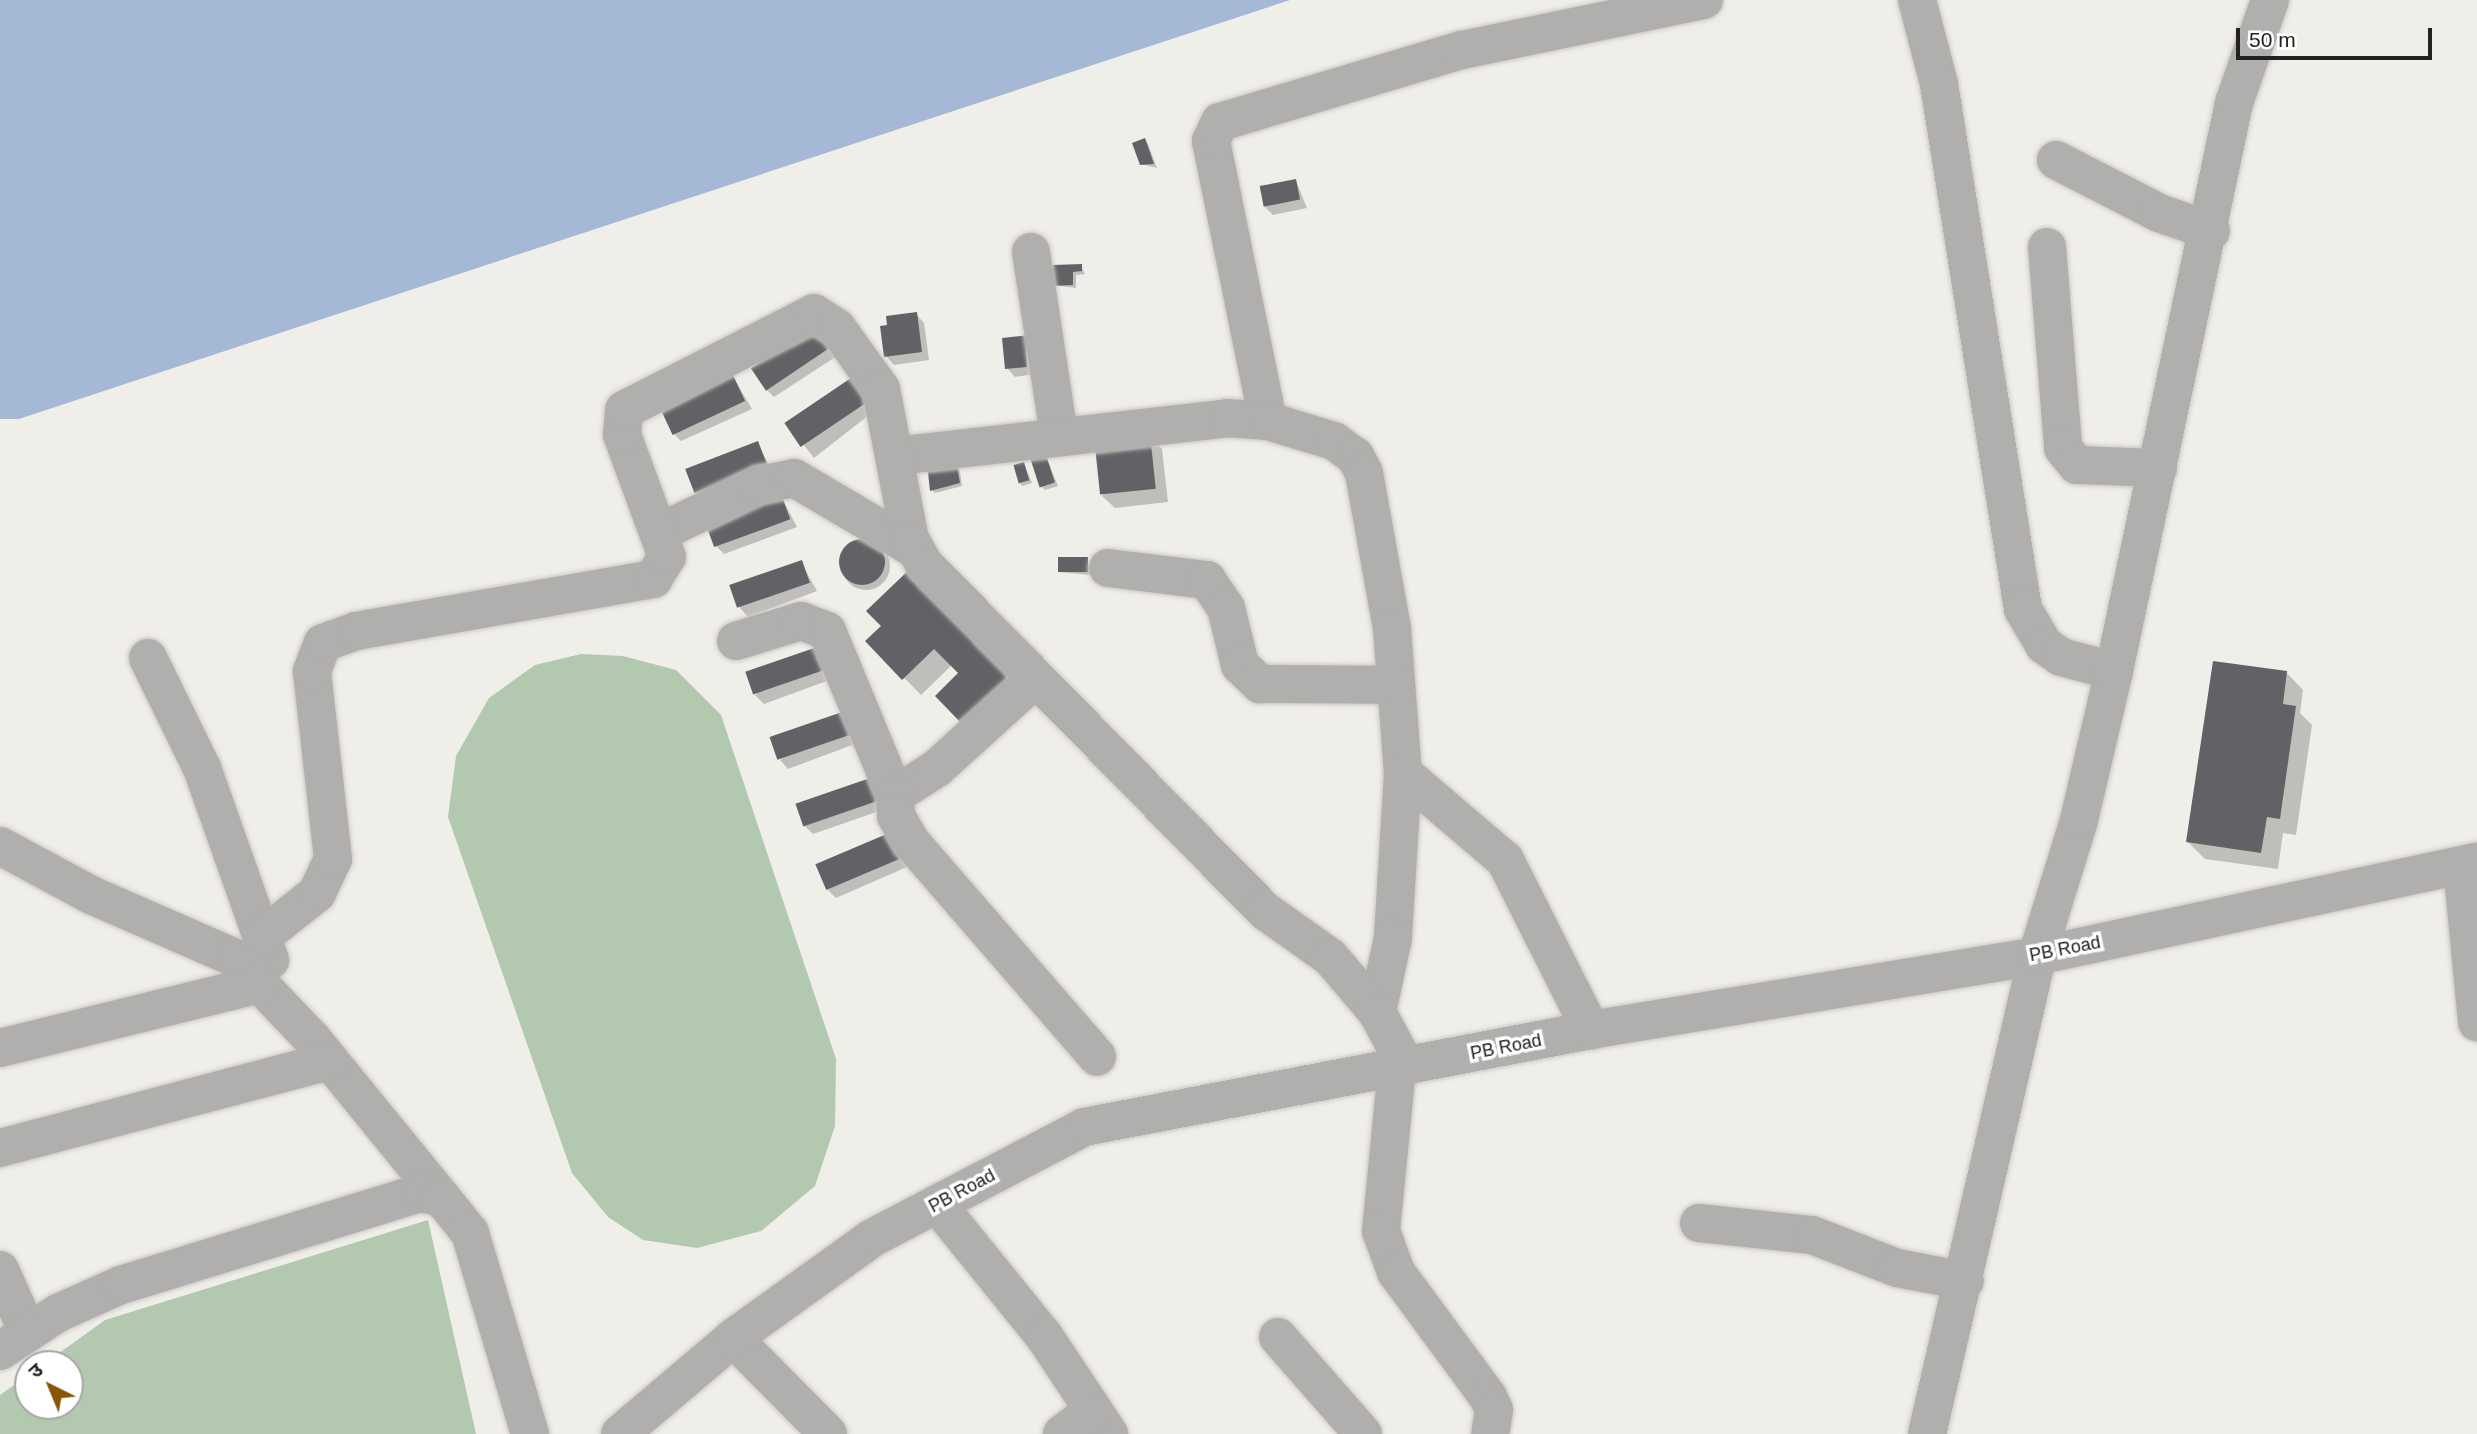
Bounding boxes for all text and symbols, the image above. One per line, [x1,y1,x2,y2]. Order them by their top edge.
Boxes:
scale bar [2239,14,2435,58]
text: 50 m [2249,28,2296,51]
street label: PB Road [2028,932,2102,966]
street label: PB Road [1469,1030,1543,1064]
street label: PB Road [925,1165,999,1217]
north arrow [14,1350,84,1420]
text: उ [24,1359,47,1382]

